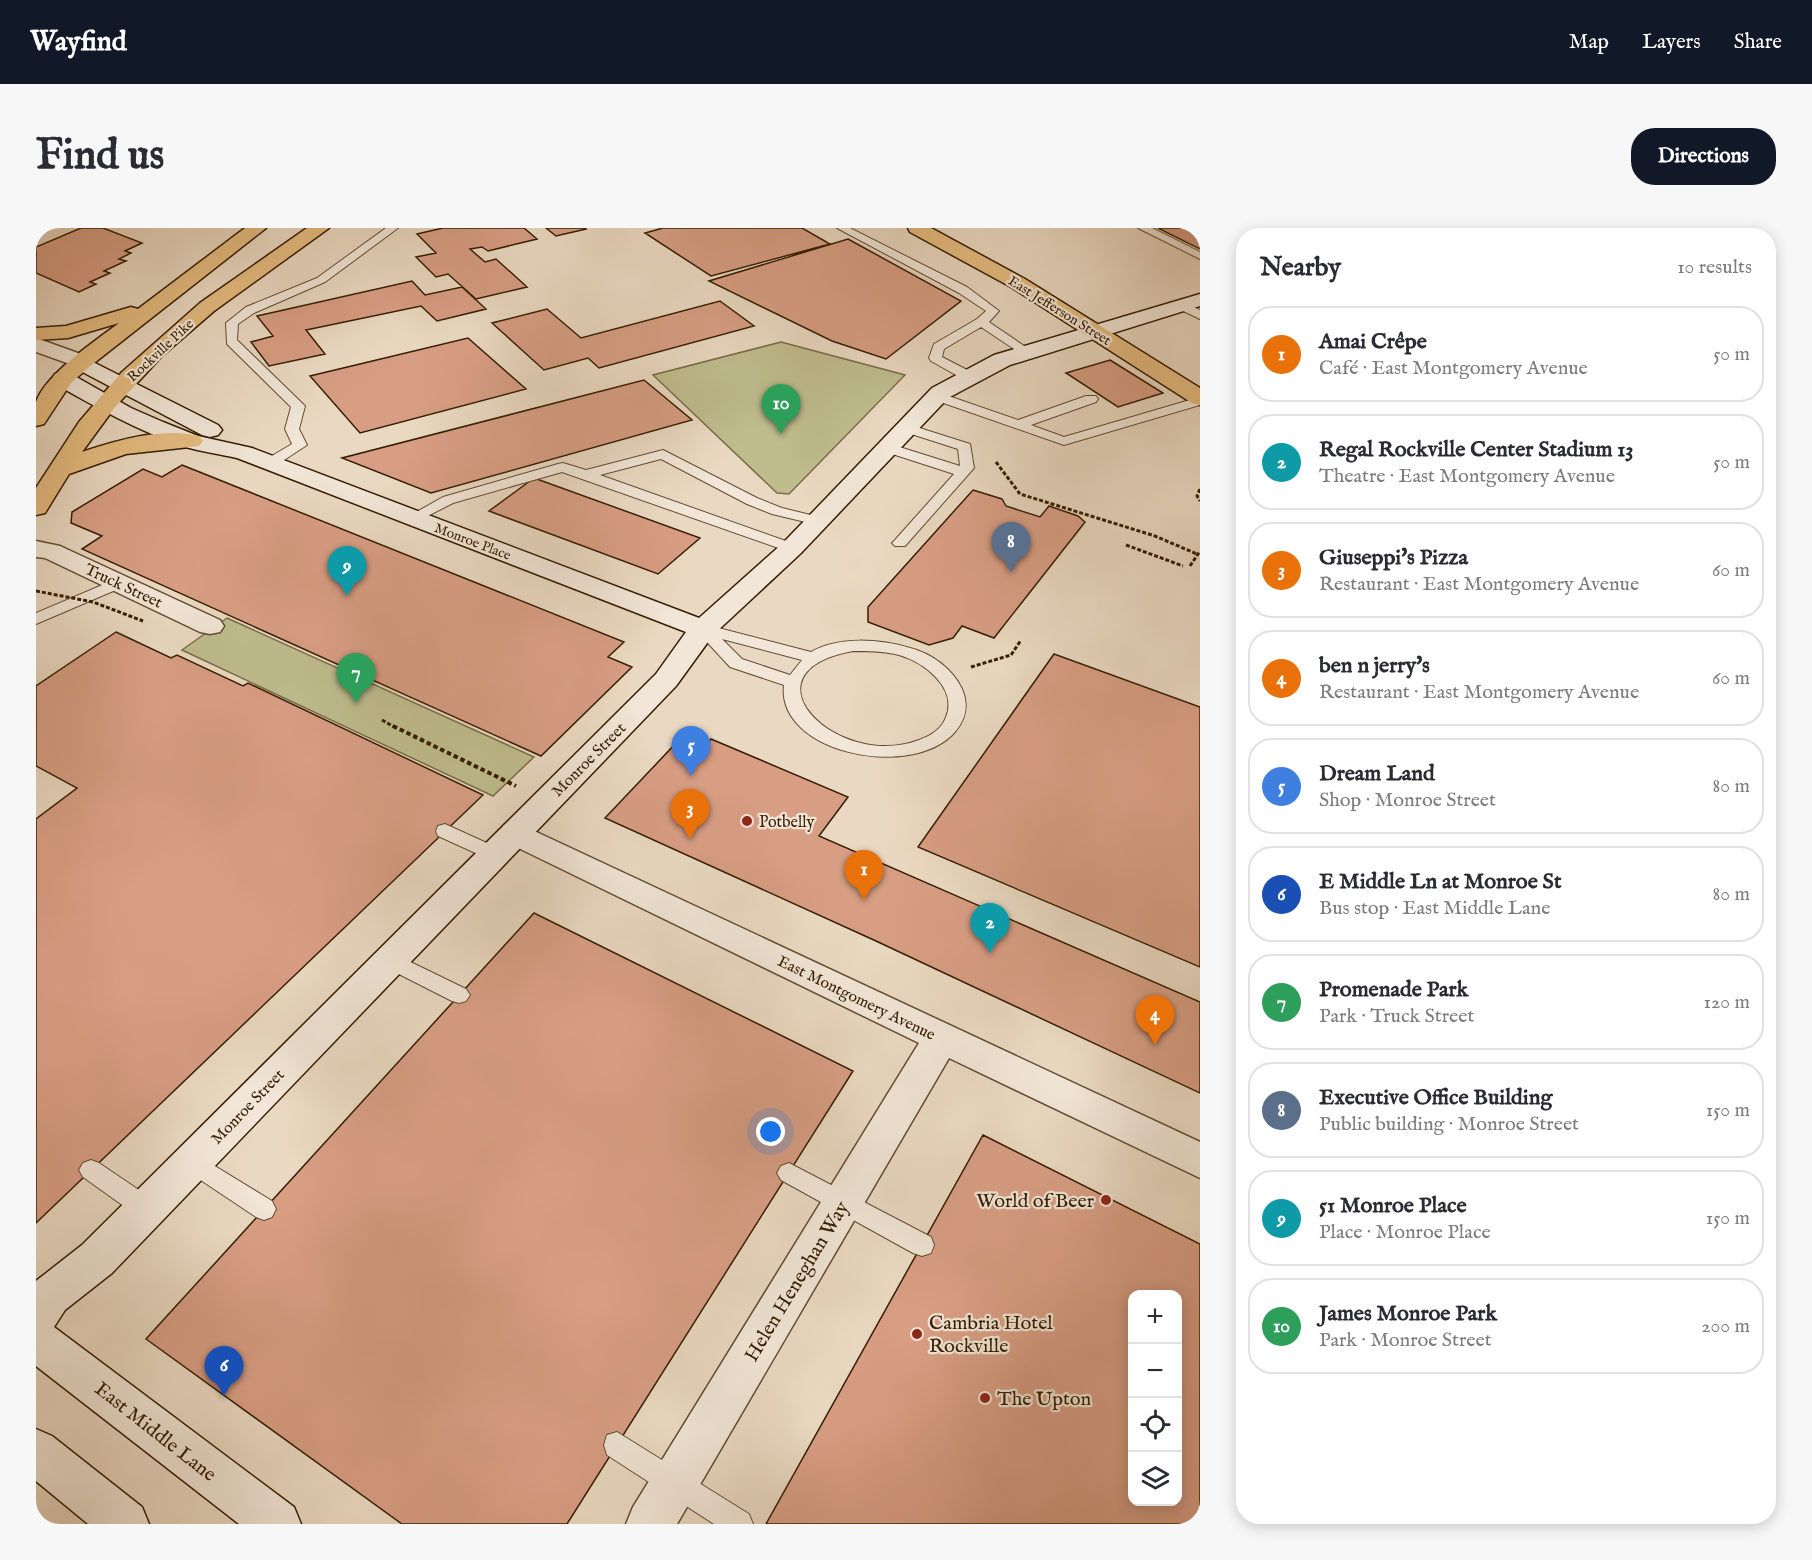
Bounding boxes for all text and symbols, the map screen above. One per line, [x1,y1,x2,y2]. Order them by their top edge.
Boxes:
text: Wayfind [30,25,127,60]
text: Map [1569,29,1609,56]
text: Layers [1642,29,1701,56]
text: Share [1734,29,1782,56]
button: Directions [1631,128,1776,185]
text: Find us [36,130,164,183]
text: Nearby [1260,251,1341,284]
text: 10 results [1677,255,1752,280]
street label: East Jefferson Street [1005,272,1114,350]
street label: Rockville Pike [124,315,198,386]
text: Amai Crêpe [1319,328,1427,356]
text: 1 [1278,342,1285,367]
text: 50 m [1713,342,1750,367]
text: Café · East Montgomery Avenue [1319,356,1588,381]
pin: 10 [762,384,800,434]
text: Regal Rockville Center Stadium 13 [1319,436,1634,464]
text: 2 [1277,450,1286,475]
text: 50 m [1713,450,1750,475]
text: Theatre · East Montgomery Avenue [1319,464,1615,489]
street label: Monroe Place [432,519,514,565]
pin: 8 [992,522,1030,572]
text: Giuseppi's Pizza [1319,544,1468,572]
pin: 9 [328,546,366,596]
text: 3 [1278,558,1285,583]
text: 60 m [1712,558,1750,583]
street label: Truck Street [81,560,166,614]
text: Restaurant · East Montgomery Avenue [1319,572,1639,597]
text: ben n jerry's [1319,652,1430,680]
pin: 7 [336,654,376,703]
text: 4 [1277,666,1286,691]
text: 60 m [1712,666,1750,691]
text: Restaurant · East Montgomery Avenue [1319,680,1639,705]
street label: Monroe Street [548,719,631,802]
pin: 5 [672,726,710,776]
text: Dream Land [1319,760,1435,788]
text: 5 [1278,774,1285,799]
text: 80 m [1713,774,1750,799]
text: Shop · Monroe Street [1319,788,1496,813]
pin: 3 [670,790,710,839]
place label: Potbelly [759,813,815,833]
marker: Potbelly [740,814,754,828]
pin: 1 [844,850,884,900]
text: E Middle Ln at Monroe St [1319,868,1561,896]
text: 6 [1277,882,1286,907]
text: 80 m [1713,882,1750,907]
text: Bus stop · East Middle Lane [1319,896,1550,921]
pin: 2 [970,904,1010,953]
street label: East Montgomery Avenue [774,952,938,1046]
text: Promenade Park [1319,976,1468,1004]
text: 7 [1277,990,1286,1015]
text: 120 m [1704,990,1750,1015]
pin: 4 [1136,996,1174,1045]
text: Park · Truck Street [1319,1004,1474,1029]
street label: Monroe Street [208,1065,290,1149]
text: Executive Office Building [1319,1084,1552,1112]
text: 8 [1278,1098,1285,1123]
text: 150 m [1706,1098,1750,1123]
text: Public building · Monroe Street [1319,1112,1579,1137]
your location [756,1117,785,1146]
place label: World of Beer [976,1189,1095,1214]
text: 51 Monroe Place [1319,1192,1467,1220]
marker: World of Beer [1099,1193,1113,1207]
street label: Helen Heneghan Way [739,1197,855,1367]
text: 9 [1277,1206,1286,1231]
text: 150 m [1706,1206,1750,1231]
text: Place · Monroe Place [1319,1220,1491,1245]
map controls [1128,1290,1182,1506]
button: + [1128,1290,1182,1344]
text: James Monroe Park [1319,1300,1497,1328]
place label: Cambria Hotel Rockville [929,1311,1053,1359]
text: 10 [1273,1314,1290,1339]
text: 200 m [1701,1314,1750,1339]
marker: Cambria Hotel Rockville [910,1327,924,1341]
text: Park · Monroe Street [1319,1328,1492,1353]
button: − [1128,1344,1182,1398]
pin: 6 [204,1346,243,1396]
street label: East Middle Lane [89,1377,221,1488]
place label: The Upton [997,1387,1092,1412]
marker: The Upton [978,1391,992,1405]
button: locate [1128,1398,1182,1452]
button: layers [1128,1452,1182,1506]

